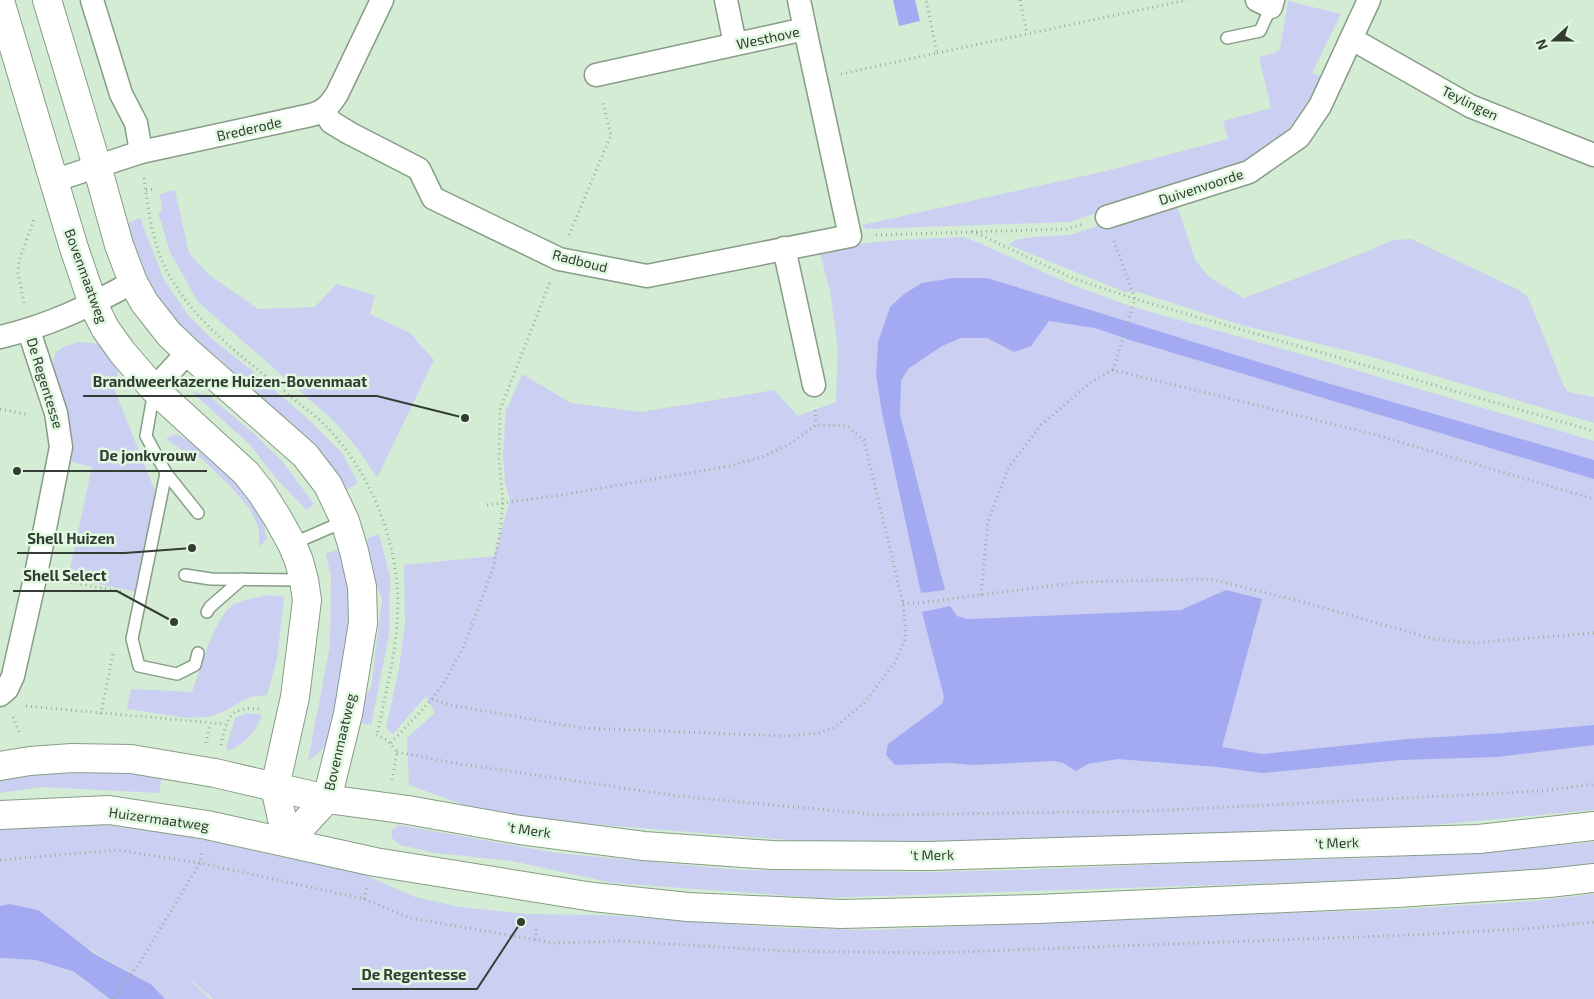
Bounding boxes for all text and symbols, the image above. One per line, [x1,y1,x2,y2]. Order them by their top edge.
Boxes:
north arrow [1529,15,1579,65]
street label: Westhove [735,23,801,52]
text: N [1532,37,1551,53]
street label: Teylingen [1439,82,1501,123]
street label: Brederode [215,113,283,144]
street label: Duivenvoorde [1156,165,1245,208]
street label: Bovenmaatweg [61,226,112,326]
street label: Radboud [551,245,609,276]
street label: De Regentesse [24,335,67,430]
callout: Brandweerkazerne Huizen-Bovenmaat [83,366,377,396]
text: Brandweerkazerne Huizen-Bovenmaat [93,372,367,390]
callout: De jonkvrouw [89,441,207,471]
text: De jonkvrouw [99,446,197,464]
callout: Shell Huizen [17,523,125,553]
text: Shell Huizen [27,529,115,547]
callout: Shell Select [13,561,117,591]
text: Shell Select [23,566,107,584]
street label: Bovenmaatweg [320,691,359,792]
street label: Huizermaatweg [108,803,210,834]
street label: 't Merk [506,818,552,841]
street label: 't Merk [1315,833,1359,852]
street label: 't Merk [910,846,954,863]
callout: De Regentesse [352,959,477,989]
text: De Regentesse [361,965,467,983]

